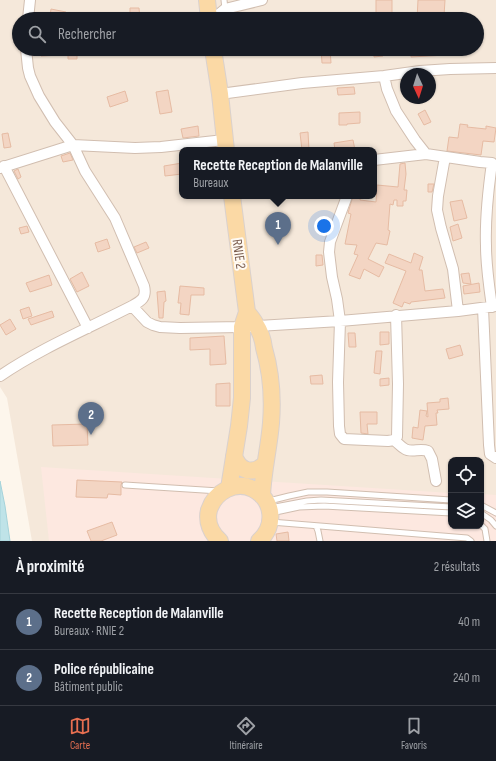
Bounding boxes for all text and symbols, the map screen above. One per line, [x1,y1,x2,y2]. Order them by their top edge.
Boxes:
search box [12,12,484,56]
icon: search [26,23,48,45]
text: Rechercher [58,25,116,44]
north arrow [400,68,436,104]
popup [179,147,377,199]
text: Recette Reception de Malanville [193,156,363,175]
text: Bureaux [193,175,228,191]
pin: 1 [265,212,291,245]
your location [314,216,334,236]
street label: RNIE 2 [228,238,250,270]
pin: 2 [78,402,104,435]
map controls [448,457,484,529]
button: locate [448,457,484,493]
button: layers [448,493,484,529]
text: À proximité [16,557,84,577]
text: 2 résultats [434,559,480,575]
text: Recette Reception de Malanville [54,604,224,623]
text: 1 [26,614,32,630]
text: 40 m [458,614,480,630]
text: Bureaux · RNIE 2 [54,623,124,639]
text: Police républicaine [54,660,154,679]
text: 2 [26,670,32,686]
text: 240 m [453,670,480,686]
text: Bâtiment public [54,679,123,695]
tab: Carte [69,715,91,752]
tab: Itinéraire [229,715,263,752]
tab: Favoris [401,715,427,752]

